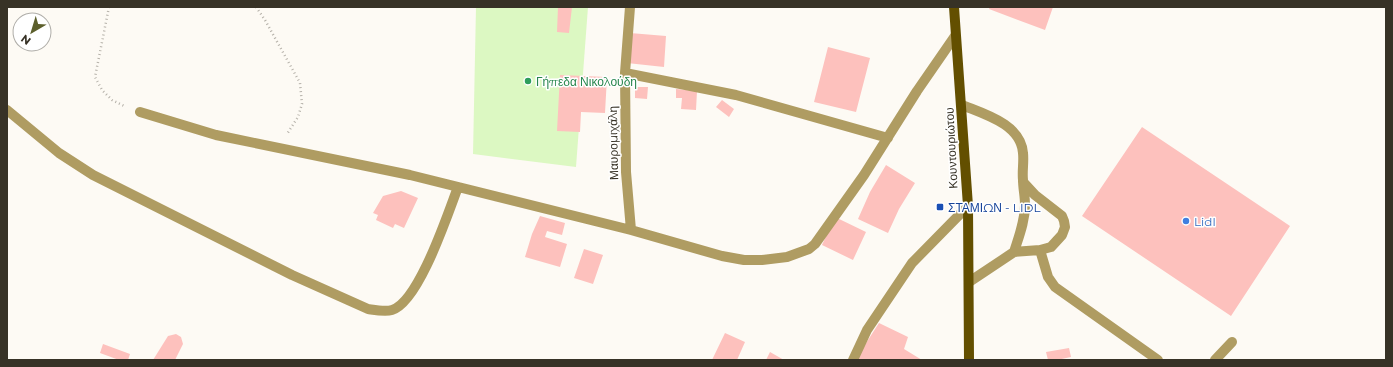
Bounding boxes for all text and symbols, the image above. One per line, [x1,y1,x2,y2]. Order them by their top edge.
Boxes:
north arrow [12,12,52,52]
text: N [18,32,34,48]
place label: Γήπεδα Νικολούδη [536,74,637,89]
marker: Γήπεδα Νικολούδη [523,76,533,86]
street label: Μαυρομιχάλη [605,106,621,180]
street label: Κουντουριώτου [941,107,961,189]
place label: ΣΤΑΜΙΩΝ - LIDL [948,200,1041,215]
marker: ΣΤΑΜΙΩΝ - LIDL [935,202,945,212]
place label: Lidl [1194,214,1216,229]
marker: Lidl [1181,216,1191,226]

